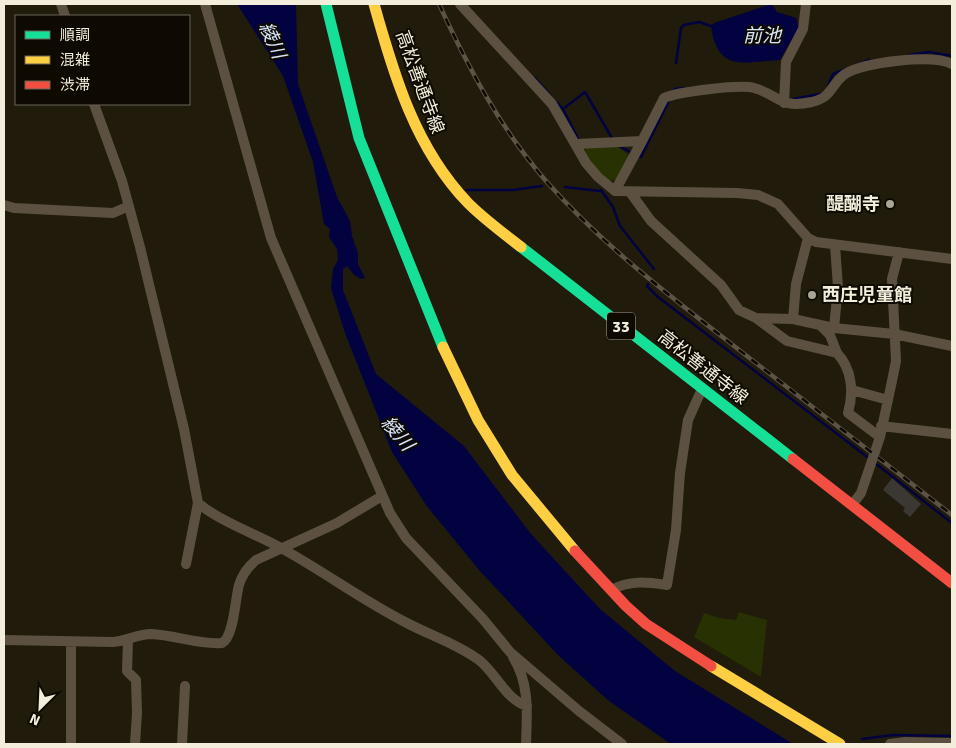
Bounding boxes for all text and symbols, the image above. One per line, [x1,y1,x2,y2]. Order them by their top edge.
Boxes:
legend [15,15,190,105]
water label: 綾川 [253,18,292,64]
water label: 前池 [743,24,783,48]
text: 順調 [60,26,90,44]
street label: 高松善通寺線 [391,27,449,137]
text: 混雑 [60,51,90,69]
text: 渋滞 [60,76,90,94]
place label: 醍醐寺 [826,193,880,215]
marker: 醍醐寺 [884,198,896,210]
place label: 西庄児童館 [822,284,912,306]
marker: 西庄児童館 [806,289,818,301]
road number: 33 [607,312,635,340]
street label: 高松善通寺線 [654,325,752,409]
water label: 綾川 [376,411,420,457]
north arrow [15,683,65,733]
text: N [27,710,43,729]

